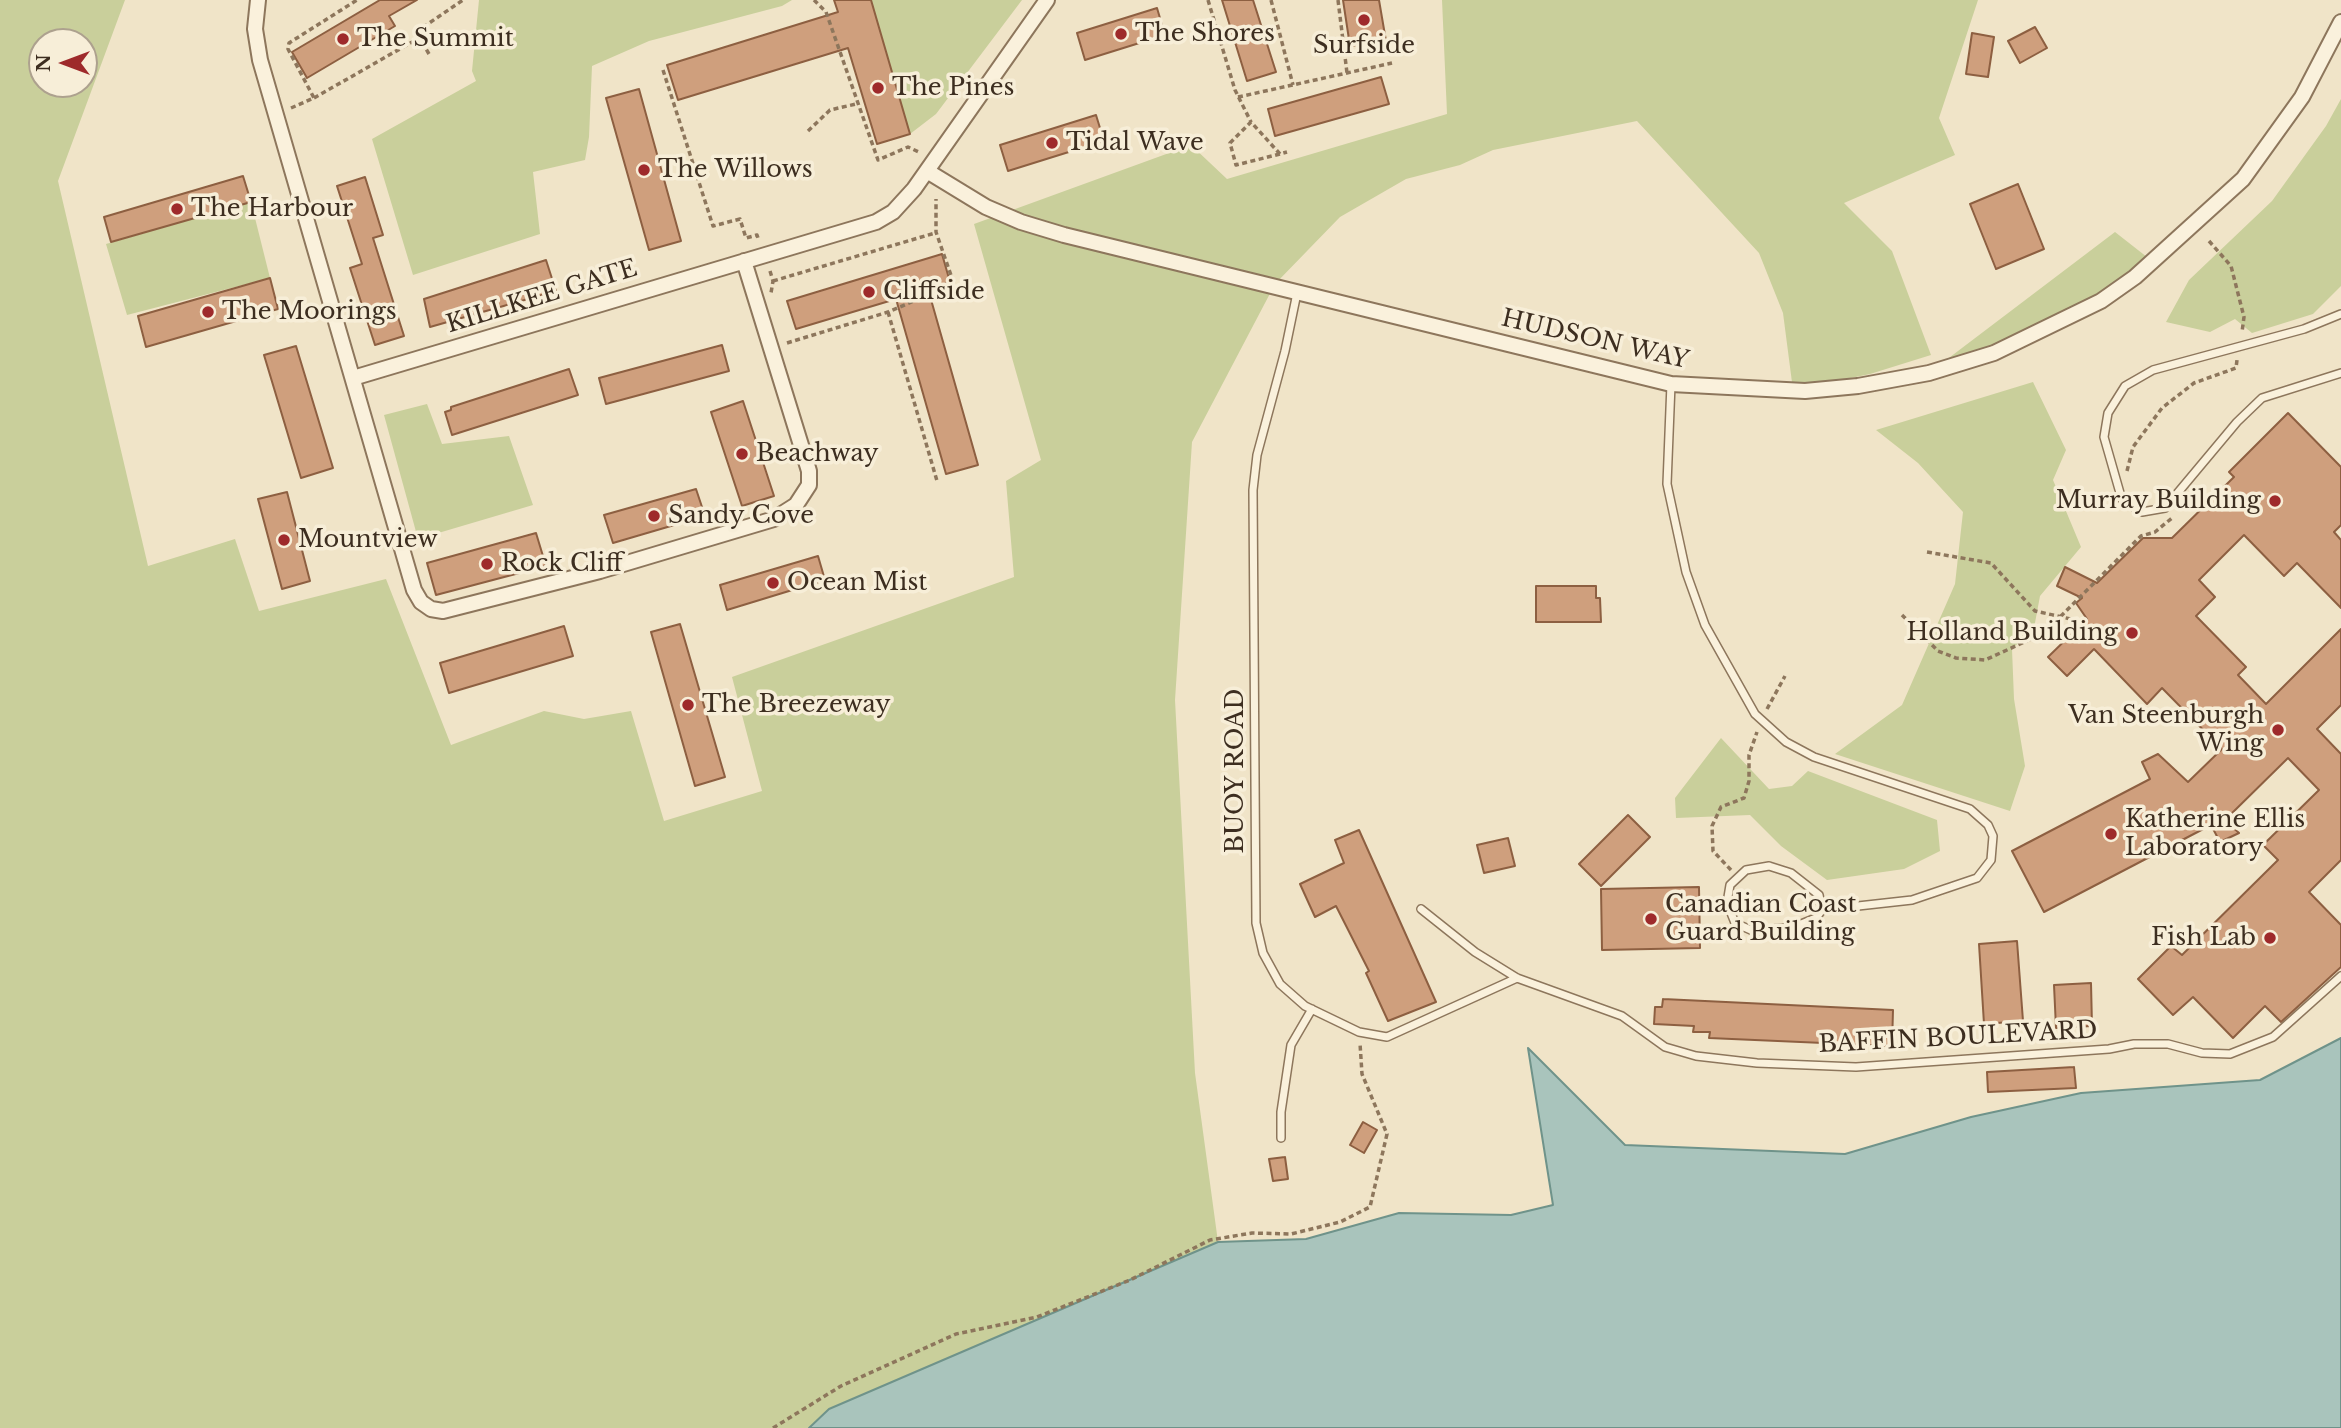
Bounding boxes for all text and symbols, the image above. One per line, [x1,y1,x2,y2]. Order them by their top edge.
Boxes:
marker: Surfside [1356,12,1372,28]
place label: The Shores [1135,20,1275,48]
place label: The Summit [357,25,514,53]
marker: The Shores [1113,26,1129,42]
north arrow [28,28,98,98]
marker: The Summit [335,31,351,47]
place label: Surfside [1313,32,1415,60]
text: N [32,54,55,72]
place label: The Pines [892,74,1014,102]
marker: The Pines [870,80,886,96]
place label: Tidal Wave [1066,129,1204,157]
marker: Tidal Wave [1044,135,1060,151]
place label: The Willows [658,156,813,184]
marker: The Willows [636,162,652,178]
place label: The Harbour [191,195,353,223]
marker: The Harbour [169,201,185,217]
street label: KILLKEE GATE [443,254,641,340]
place label: Cliffside [883,278,985,306]
marker: Cliffside [861,284,877,300]
place label: The Moorings [222,298,397,326]
marker: The Moorings [200,304,216,320]
street label: HUDSON WAY [1499,304,1691,376]
place label: Beachway [756,440,879,468]
marker: Beachway [734,446,750,462]
place label: Murray Building [2056,487,2261,515]
marker: Murray Building [2267,493,2283,509]
place label: Sandy Cove [668,502,814,530]
marker: Sandy Cove [646,508,662,524]
place label: Mountview [298,526,438,554]
marker: Mountview [276,532,292,548]
place label: Rock Cliff [501,550,623,578]
marker: Rock Cliff [479,556,495,572]
place label: Ocean Mist [787,569,927,597]
marker: Ocean Mist [765,575,781,591]
place label: Holland Building [1907,619,2118,647]
marker: Holland Building [2124,625,2140,641]
street label: BUOY ROAD [1222,689,1250,853]
place label: The Breezeway [702,691,891,719]
marker: The Breezeway [680,697,696,713]
place label: Van Steenburgh Wing [2068,702,2264,758]
marker: Van Steenburgh Wing [2270,722,2286,738]
place label: Katherine Ellis Laboratory [2125,806,2305,862]
marker: Katherine Ellis Laboratory [2103,826,2119,842]
place label: Canadian Coast Guard Building [1665,891,1857,947]
marker: Canadian Coast Guard Building [1643,911,1659,927]
place label: Fish Lab [2151,924,2256,952]
marker: Fish Lab [2262,930,2278,946]
street label: BAFFIN BOULEVARD [1818,1016,2098,1060]

